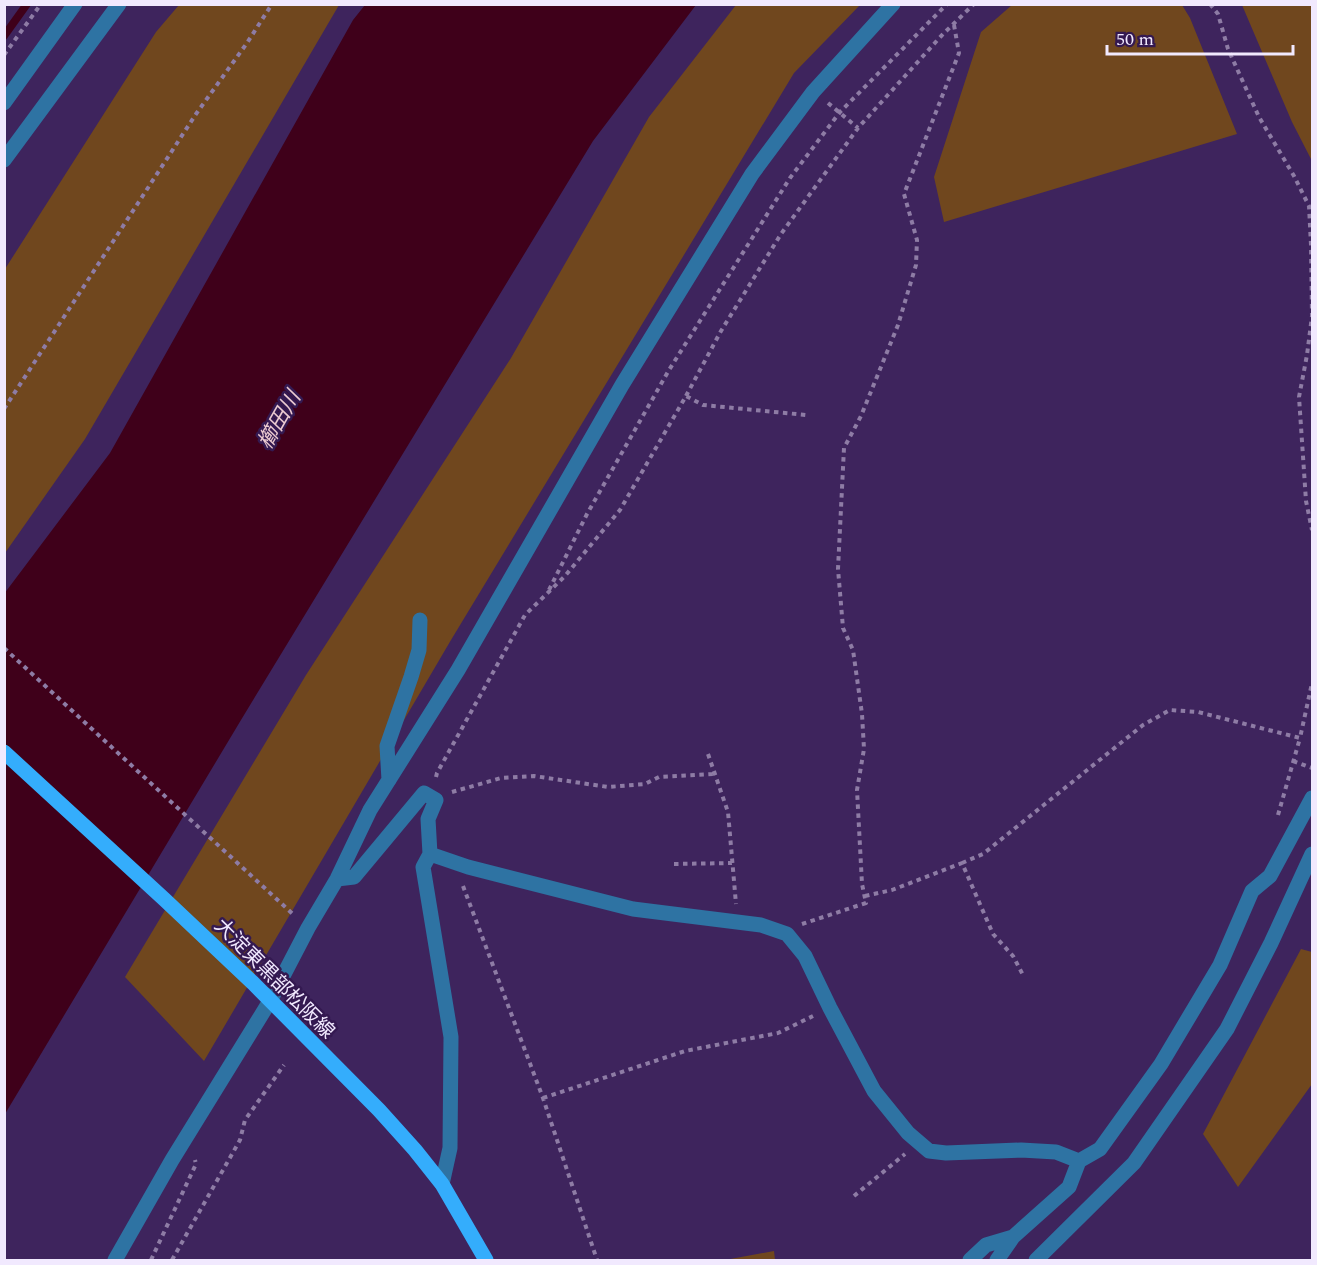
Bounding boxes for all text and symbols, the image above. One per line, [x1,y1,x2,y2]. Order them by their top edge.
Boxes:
scale bar [1107,18,1293,56]
text: 50 m [1116,26,1154,53]
water label: 櫛田川 [250,383,310,456]
street label: 大淀東黒部松阪線 [207,912,341,1046]

